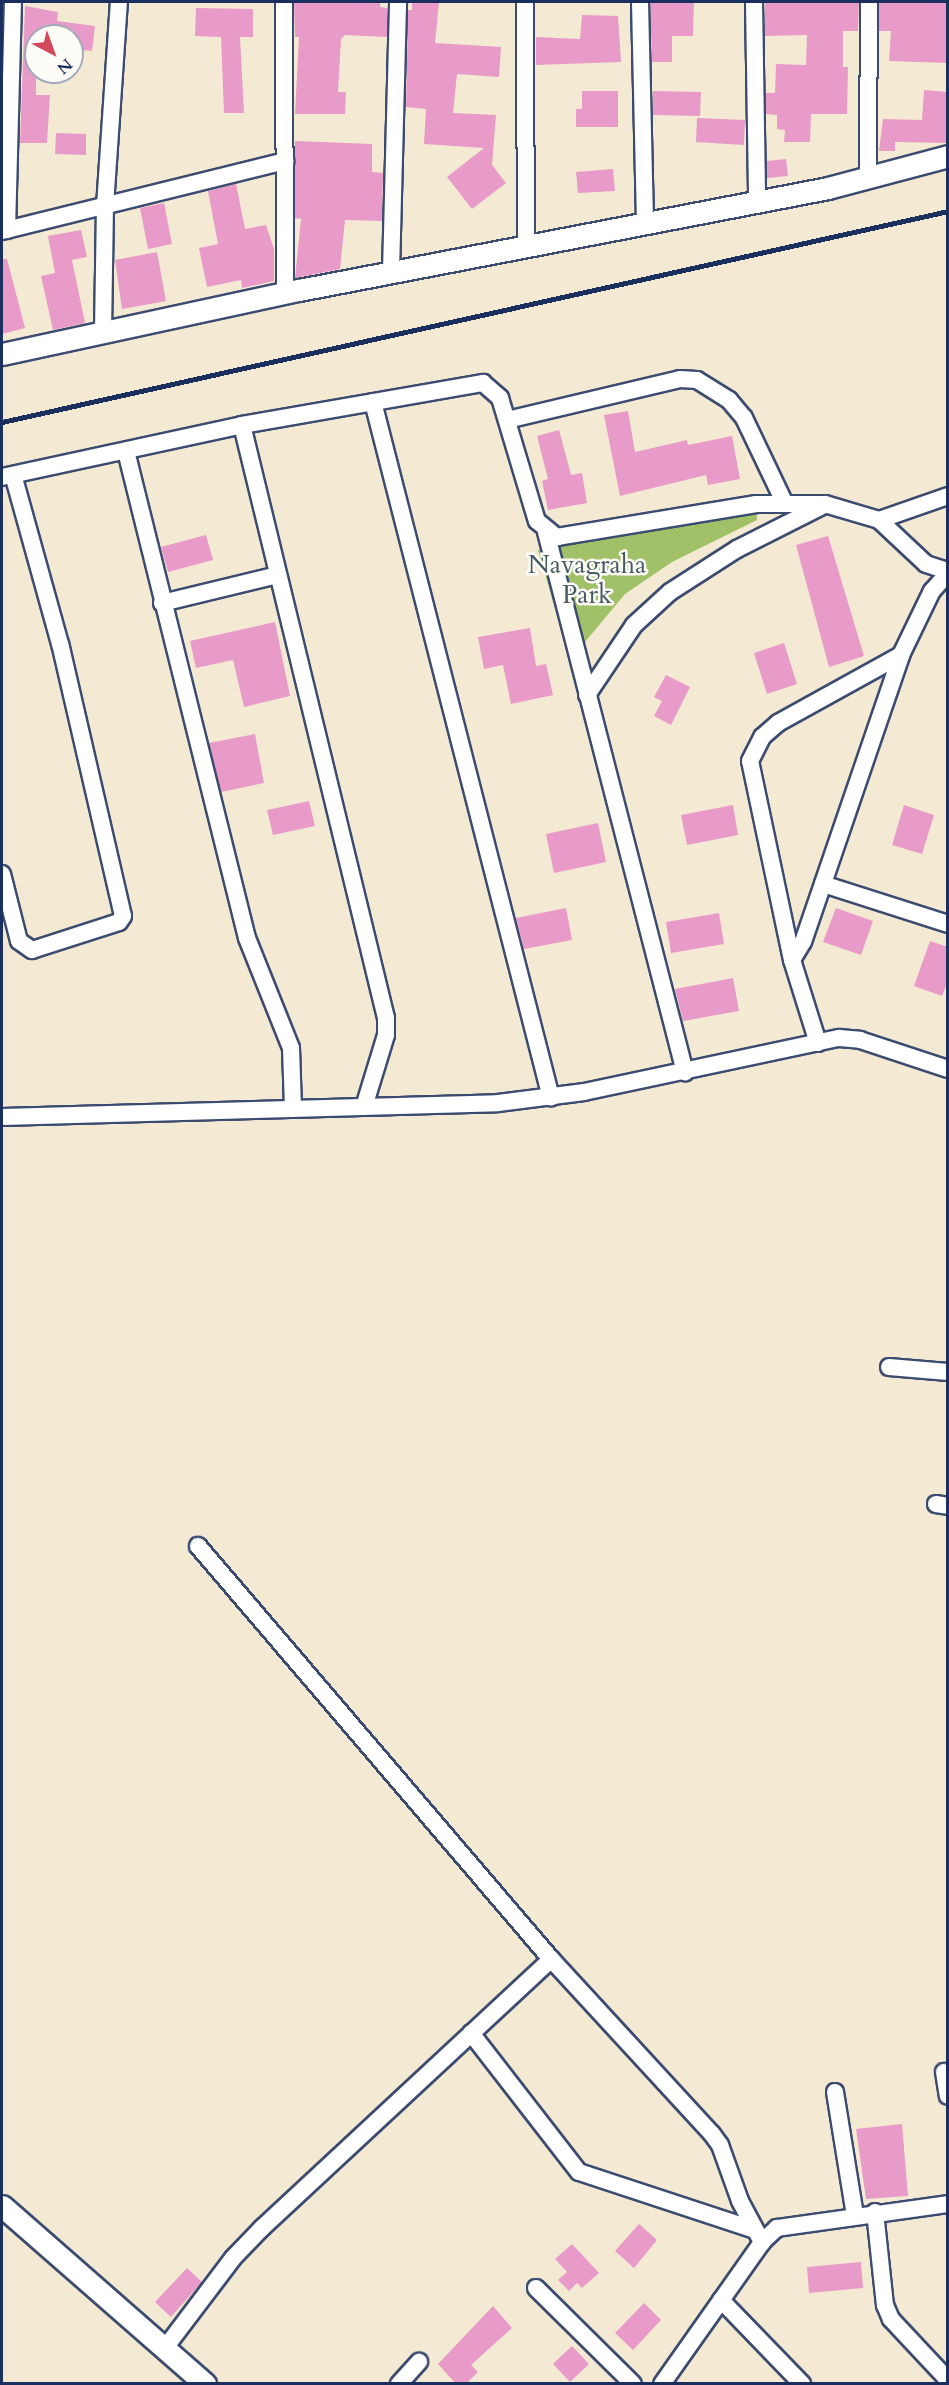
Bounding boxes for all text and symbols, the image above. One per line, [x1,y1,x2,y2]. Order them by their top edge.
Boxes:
north arrow [24,24,84,84]
text: N [52,53,77,79]
park label: Navagraha Park [528,549,646,610]

